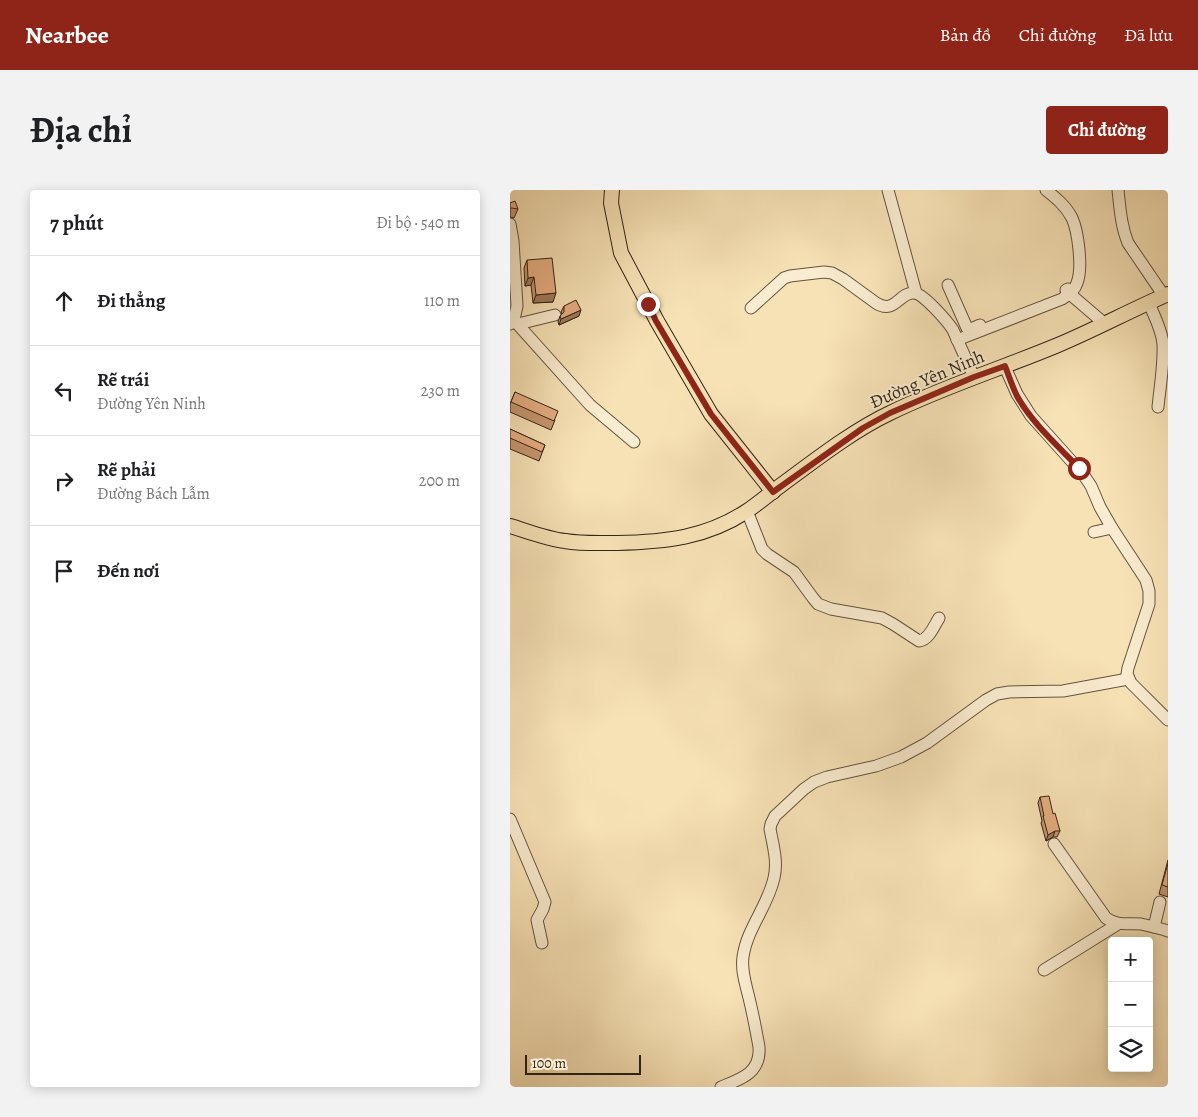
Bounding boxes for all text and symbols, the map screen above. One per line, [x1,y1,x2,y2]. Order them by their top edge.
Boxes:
text: Nearbee [25,19,109,51]
text: Bản đồ [940,23,991,47]
text: Chỉ đường [1019,23,1096,47]
text: Đã lưu [1124,23,1173,47]
text: Địa chỉ [30,106,132,154]
button: Chỉ đường [1046,106,1168,154]
text: 7 phút [50,209,104,237]
text: Đi bộ · 540 m [376,212,460,234]
icon: ahead [50,287,78,315]
text: Đi thẳng [97,288,165,314]
text: 110 m [424,290,460,312]
route end [637,293,660,316]
street label: Đường Yên Ninh [866,344,988,414]
text: Rẽ trái [97,367,149,393]
icon: left [50,377,78,405]
text: 230 m [421,380,460,402]
text: Đường Yên Ninh [97,393,206,415]
text: Rẽ phải [97,457,156,483]
route start [1068,457,1091,480]
icon: right [50,467,78,495]
text: 200 m [419,470,460,492]
text: Đường Bách Lẫm [97,483,210,505]
icon: arrive [50,557,78,585]
text: Đến nơi [97,558,159,584]
map controls [1108,937,1153,1072]
button: + [1108,937,1153,982]
button: − [1108,982,1153,1027]
button: layers [1108,1027,1153,1072]
scale bar [525,1052,641,1075]
text: 100 m [532,1054,566,1073]

